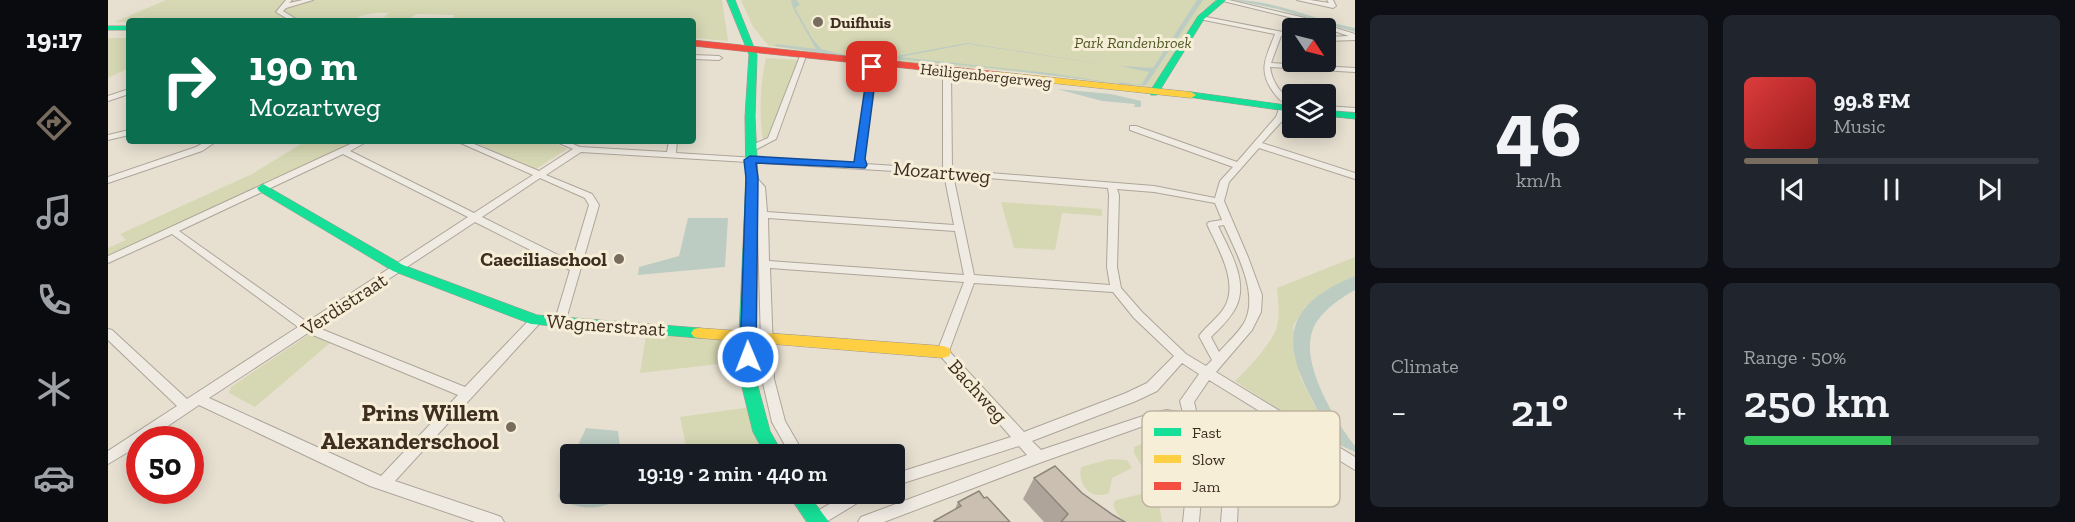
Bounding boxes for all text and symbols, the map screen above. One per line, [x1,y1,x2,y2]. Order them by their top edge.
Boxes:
place label: Duifhuis [830,13,891,32]
marker: Duifhuis [811,15,825,29]
north arrow [1282,18,1336,72]
map controls [1282,18,1336,138]
text: 19:17 [26,23,82,55]
park label: Park Randenbroek [1074,33,1192,52]
text: 190 m [249,40,357,91]
pin [846,41,897,92]
icon: right [150,42,228,120]
icon: arrive [855,50,888,83]
street label: Heiligenbergerweg [919,59,1053,92]
text: 46 [1496,82,1582,176]
button: layers [1282,84,1336,138]
text: 99.8 FM [1834,87,1910,114]
text: Mozartweg [249,91,381,123]
icon: directions [33,102,75,144]
text: Music [1834,114,1886,138]
street label: Mozartweg [892,156,992,188]
text: km/h [1516,168,1562,192]
icon: previous [1776,173,1809,206]
icon: pause [1875,173,1908,206]
icon: next [1973,173,2006,206]
icon: music [33,191,75,233]
place label: Caeciliaschool [480,247,607,271]
marker: Caeciliaschool [612,252,626,266]
street label: Verdistraat [296,267,392,341]
icon: phone [33,279,75,321]
street label: Wagnerstraat [546,309,667,341]
position arrow [716,325,780,389]
text: Range · 50% [1744,345,1846,369]
street label: Bachweg [943,354,1013,428]
text: Climate [1391,354,1459,378]
icon: climate [33,368,75,410]
text: 250 km [1744,375,1889,429]
text: 21° [1511,384,1568,438]
text: − [1391,392,1406,431]
text: + [1673,392,1687,431]
place label: Prins Willem Alexanderschool [321,398,499,455]
legend [1142,411,1340,507]
marker: Prins Willem Alexanderschool [504,420,518,434]
text: Fast [1192,423,1221,442]
speed limit sign: 50 [126,426,204,504]
text: Slow [1192,450,1226,469]
icon: car [33,457,75,499]
text: 19:19 · 2 min · 440 m [638,460,827,487]
text: Jam [1192,477,1221,496]

